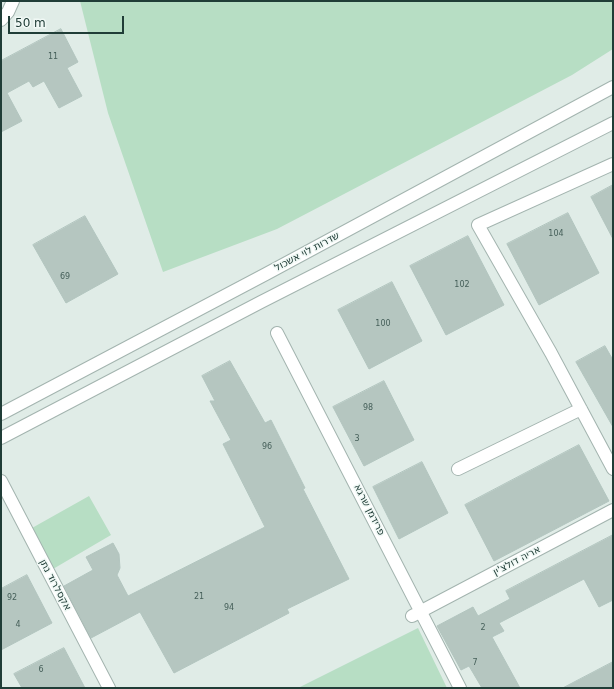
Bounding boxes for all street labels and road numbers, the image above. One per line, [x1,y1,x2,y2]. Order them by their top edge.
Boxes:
street label: שדרות לוי אשכול [272,230,342,274]
street label: פרידמן שרגא [351,482,387,538]
street label: אריה דולצ'ין [491,544,543,578]
street label: אקסלרוד נתן [36,557,74,613]

